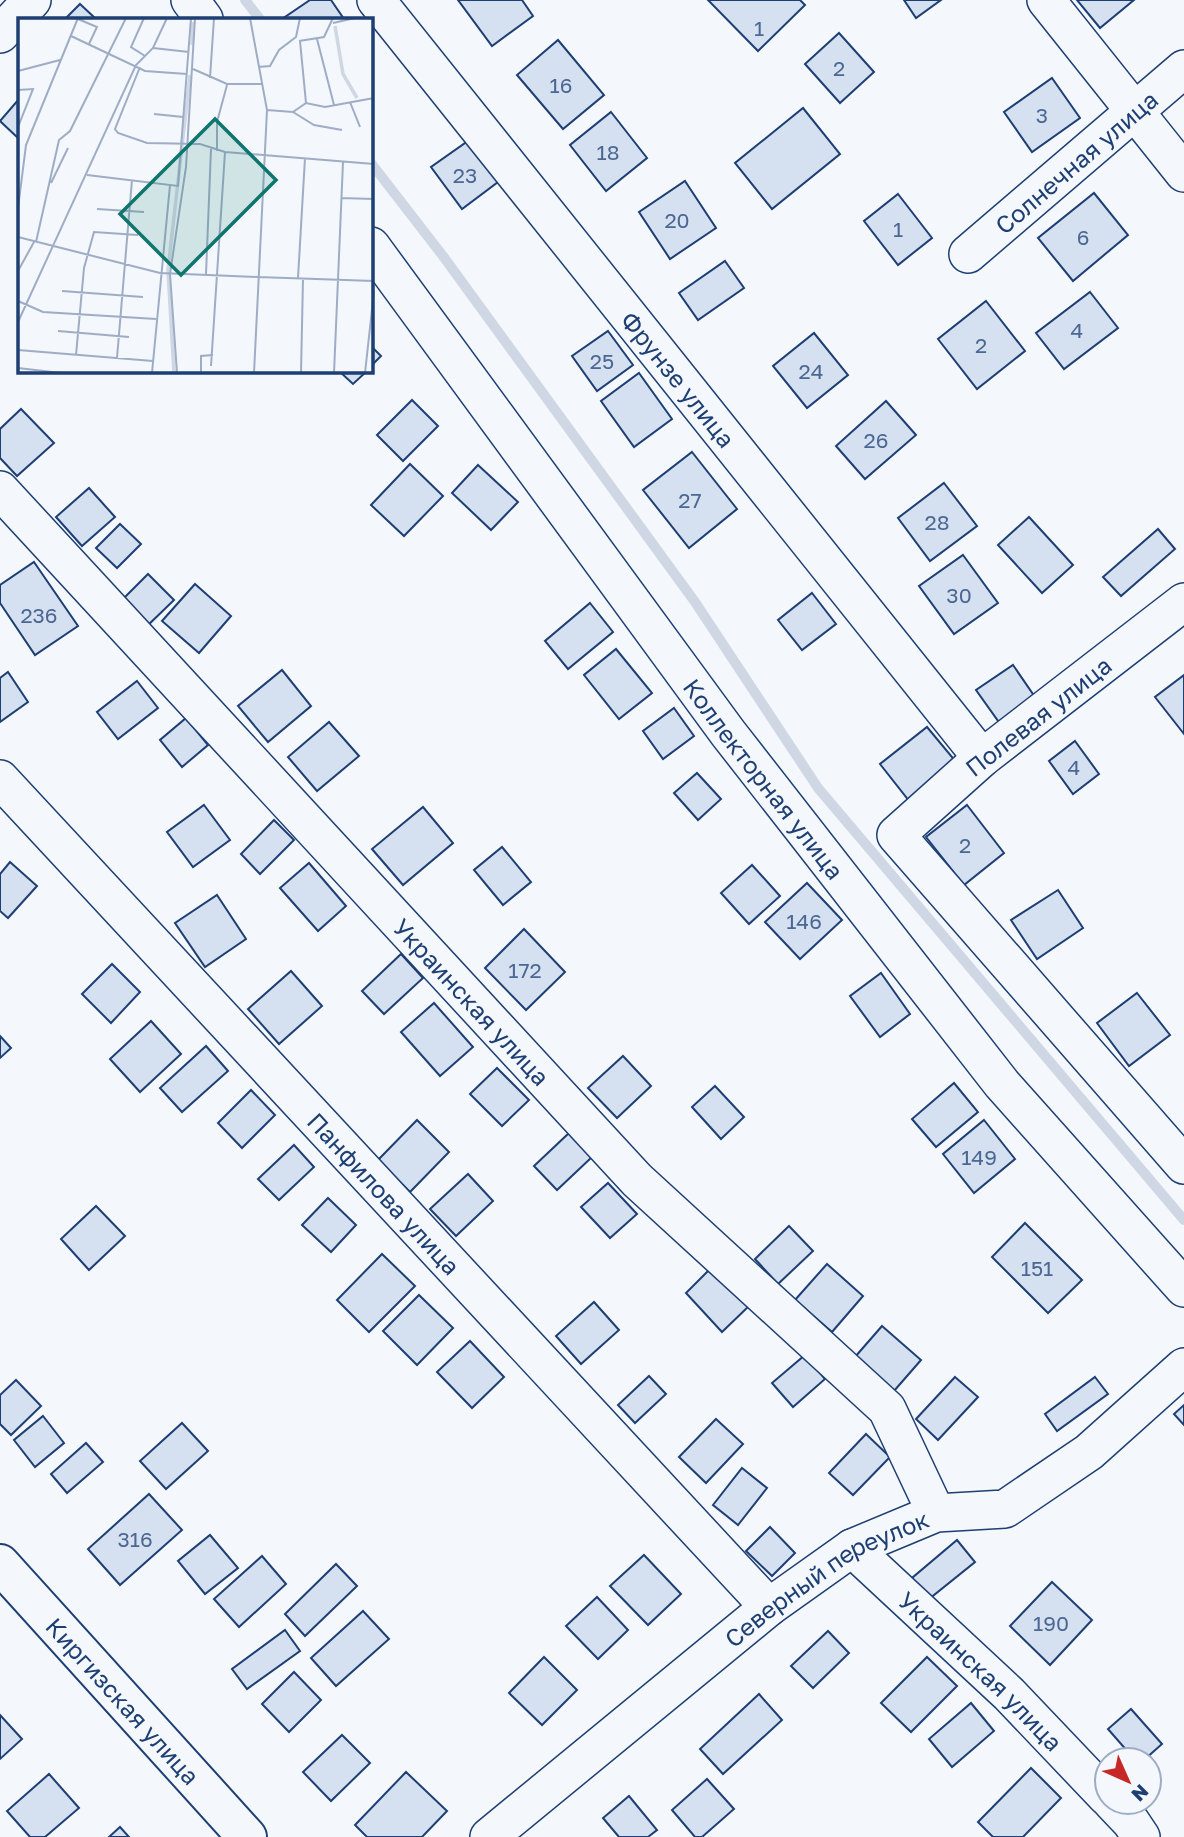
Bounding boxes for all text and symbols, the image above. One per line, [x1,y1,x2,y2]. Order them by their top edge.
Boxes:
house number: 1 [754,15,764,41]
inset map [18,18,373,373]
house number: 2 [833,55,845,81]
house number: 16 [550,72,572,98]
street label: Солнечная улица [989,84,1163,239]
house number: 3 [1036,102,1048,128]
house number: 18 [597,139,620,165]
house number: 23 [453,162,477,188]
house number: 20 [664,207,690,233]
house number: 1 [893,216,903,242]
house number: 6 [1077,224,1089,250]
street label: Фрунзе улица [616,305,742,453]
house number: 4 [1071,317,1083,343]
house number: 2 [975,332,987,358]
house number: 25 [590,348,614,374]
house number: 24 [799,358,824,384]
house number: 26 [864,427,888,453]
house number: 27 [678,487,702,513]
house number: 28 [925,509,950,535]
house number: 30 [946,582,972,608]
house number: 236 [20,602,58,628]
street label: Полевая улица [959,650,1117,782]
street label: Коллекторная улица [678,672,851,884]
house number: 4 [1068,754,1080,780]
house number: 2 [959,832,971,858]
house number: 146 [786,908,822,934]
street label: Украинская улица [388,912,556,1091]
house number: 172 [508,957,542,983]
street label: Панфилова улица [302,1106,467,1280]
house number: 149 [961,1144,997,1170]
house number: 151 [1021,1255,1053,1281]
street label: Северный переулок [718,1503,933,1652]
house number: 316 [117,1526,153,1552]
street label: Украинская улица [893,1585,1069,1756]
house number: 190 [1033,1610,1069,1636]
street label: Киргизская улица [41,1611,206,1790]
north arrow [1093,1746,1163,1816]
text: N [1127,1780,1154,1807]

